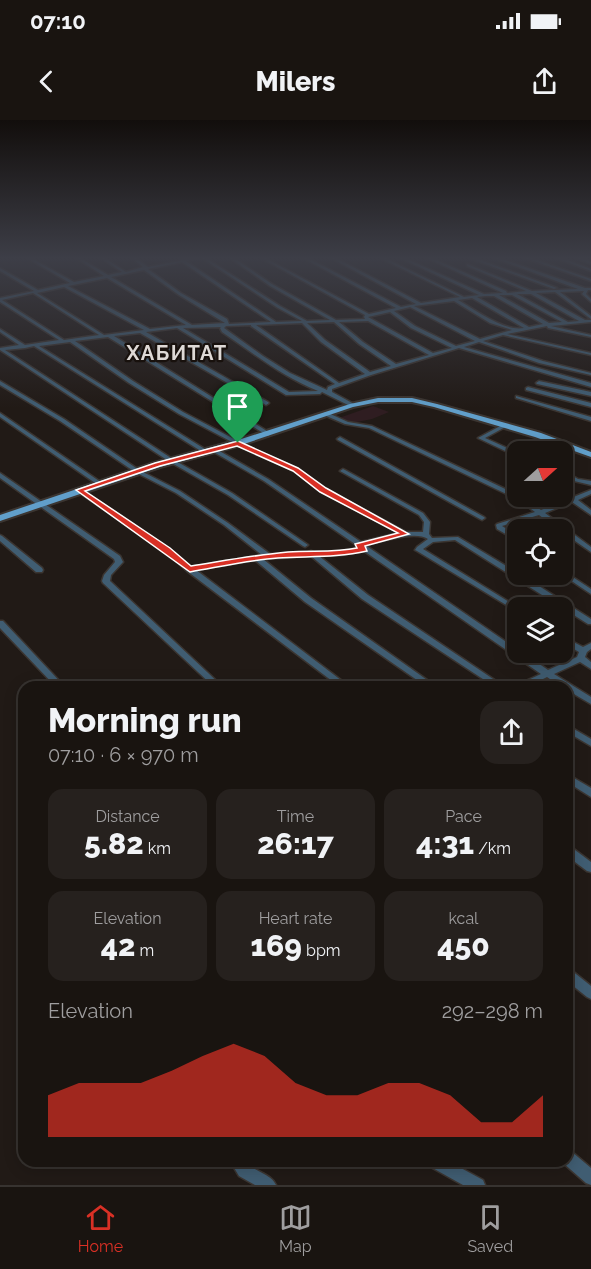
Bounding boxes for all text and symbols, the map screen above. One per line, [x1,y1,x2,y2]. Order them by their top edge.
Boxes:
text: 07:10 [30,8,86,34]
icon: back [30,65,63,98]
icon: share [528,65,561,98]
text: Milers [255,66,336,97]
district label: ХАБИТАТ [125,341,228,365]
pin [212,381,263,443]
icon: arrive [221,390,254,423]
north arrow [507,441,573,507]
map controls [507,441,573,663]
button: locate [507,519,573,585]
button: layers [507,597,573,663]
text: Morning run [48,701,242,740]
button: share [480,701,543,764]
text: 07:10 · 6 × 970 m [48,743,199,767]
text: Distance [95,807,160,826]
text: Time [277,807,314,826]
text: Pace [445,807,482,826]
text: 5.82 [84,826,144,861]
text: 26:17 [257,826,334,861]
text: 4:31 [416,826,474,861]
text: km [144,839,171,858]
text: /km [474,839,511,858]
text: Elevation [94,909,161,928]
text: Heart rate [259,909,332,928]
text: kcal [449,909,478,928]
text: 42 [101,928,135,963]
text: 169 [251,928,302,963]
text: 450 [437,928,490,963]
text: m [135,941,154,960]
text: bpm [302,941,340,960]
text: Elevation [48,999,133,1023]
text: 292–298 m [442,999,543,1023]
tab: Home [78,1201,123,1256]
tab: Map [279,1201,312,1256]
tab: Saved [467,1201,513,1256]

